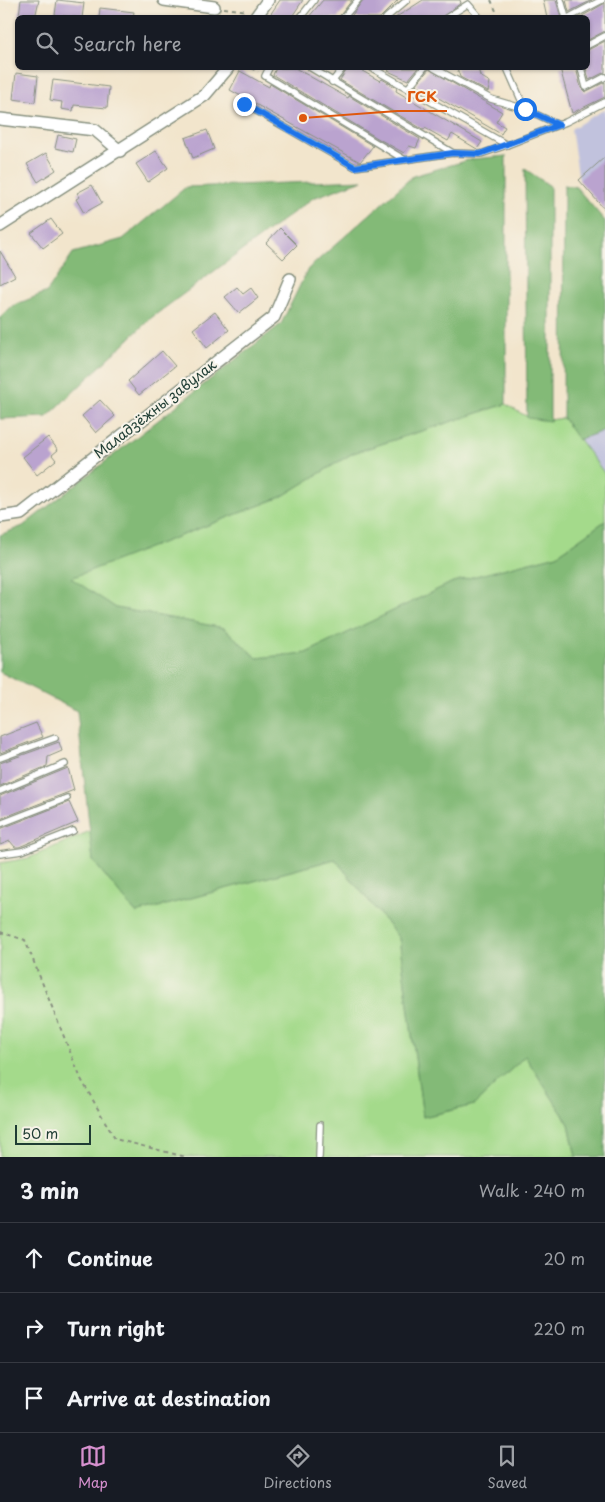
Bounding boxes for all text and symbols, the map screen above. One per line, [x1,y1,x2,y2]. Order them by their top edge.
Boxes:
search box [15,15,590,70]
icon: search [33,29,61,57]
text: Search here [73,29,182,57]
callout: ГСК [397,81,447,111]
text: ГСК [407,84,437,107]
route end [233,93,256,116]
route start [514,98,537,121]
street label: Маладзёжны завулак [89,353,221,463]
scale bar [15,1122,91,1145]
text: 50 m [22,1123,58,1144]
text: 3 min [20,1174,79,1206]
text: Walk · 240 m [479,1178,585,1202]
icon: ahead [20,1244,48,1272]
text: Continue [67,1244,153,1272]
text: 20 m [544,1246,585,1270]
icon: right [20,1314,48,1342]
text: Turn right [67,1314,165,1342]
text: 220 m [534,1316,585,1340]
icon: arrive [20,1384,48,1412]
text: Arrive at destination [67,1384,271,1412]
tab: Map [78,1442,108,1493]
tab: Directions [264,1442,332,1493]
tab: Saved [487,1442,527,1493]

